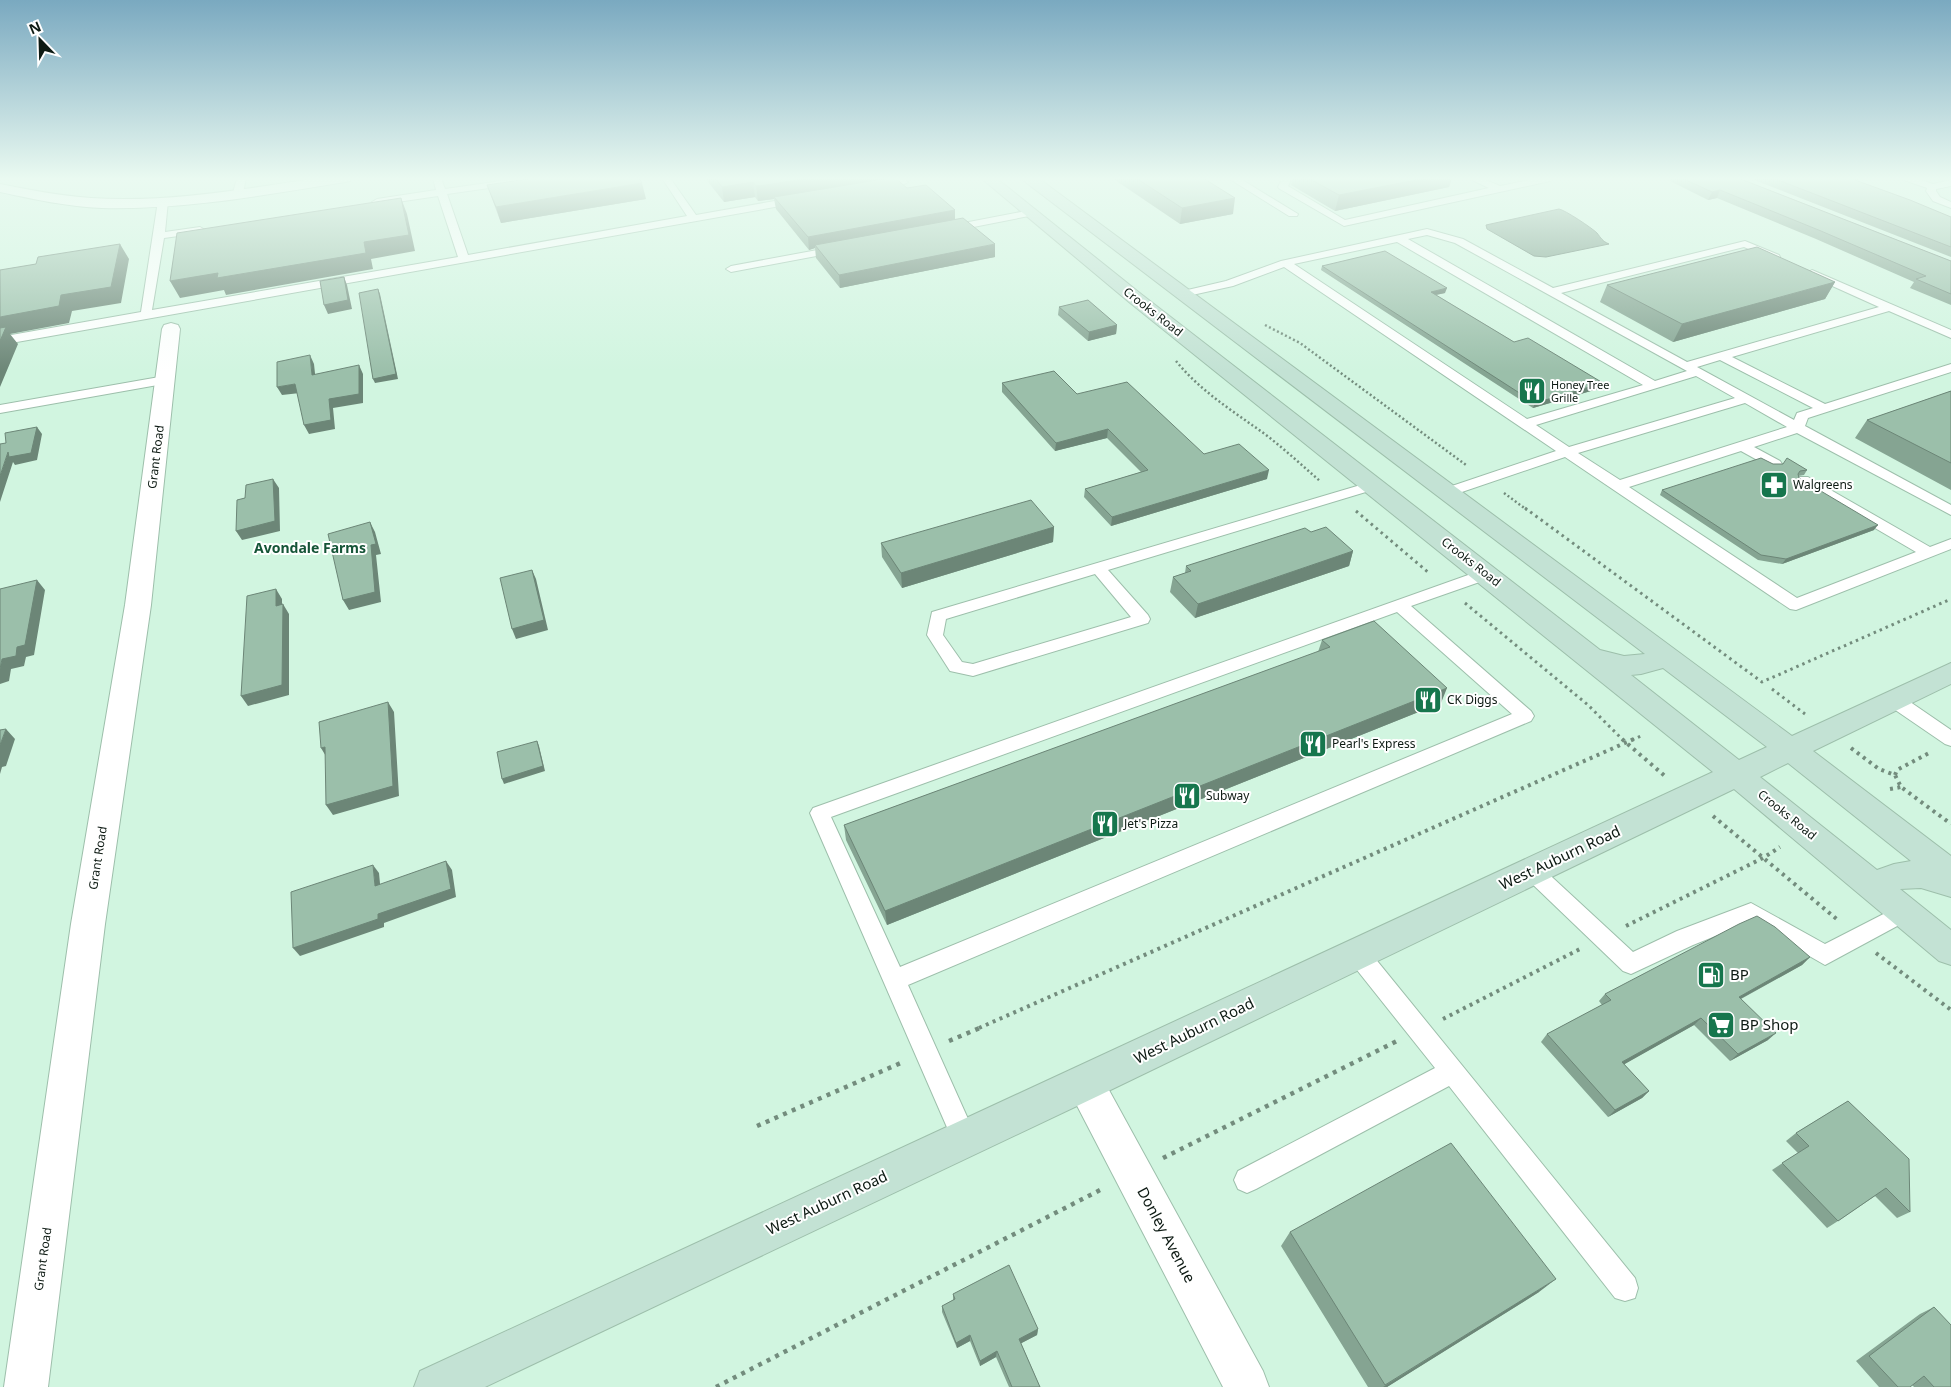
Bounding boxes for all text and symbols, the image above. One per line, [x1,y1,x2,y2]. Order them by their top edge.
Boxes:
north arrow [15,15,65,65]
text: N [26,17,44,39]
street label: Crooks Road [1120,283,1186,340]
restaurant icon: Honey Tree Grille [1517,376,1547,406]
place label: Honey Tree Grille [1551,377,1609,405]
street label: Grant Road [143,424,168,490]
pharmacy icon: Walgreens [1759,470,1789,500]
place label: Walgreens [1793,476,1853,493]
street label: Crooks Road [1438,533,1504,590]
district label: Avondale Farms [254,538,366,557]
restaurant icon: CK Diggs [1413,685,1443,715]
place label: CK Diggs [1447,691,1498,708]
restaurant icon: Pearl's Express [1298,729,1328,759]
place label: Pearl's Express [1332,735,1416,752]
restaurant icon: Subway [1172,781,1202,811]
street label: Crooks Road [1754,786,1820,844]
place label: Subway [1206,787,1250,804]
restaurant icon: Jet's Pizza [1090,809,1120,839]
place label: Jet's Pizza [1123,815,1178,832]
street label: West Auburn Road [1496,820,1623,894]
street label: Grant Road [84,825,111,891]
fuel station icon: BP [1696,960,1726,990]
place label: BP [1730,964,1749,984]
street label: West Auburn Road [1130,992,1257,1068]
supermarket icon: BP Shop [1706,1010,1736,1040]
place label: BP Shop [1740,1014,1799,1034]
street label: West Auburn Road [763,1165,890,1239]
street label: Donley Avenue [1133,1183,1200,1286]
street label: Grant Road [30,1226,55,1292]

